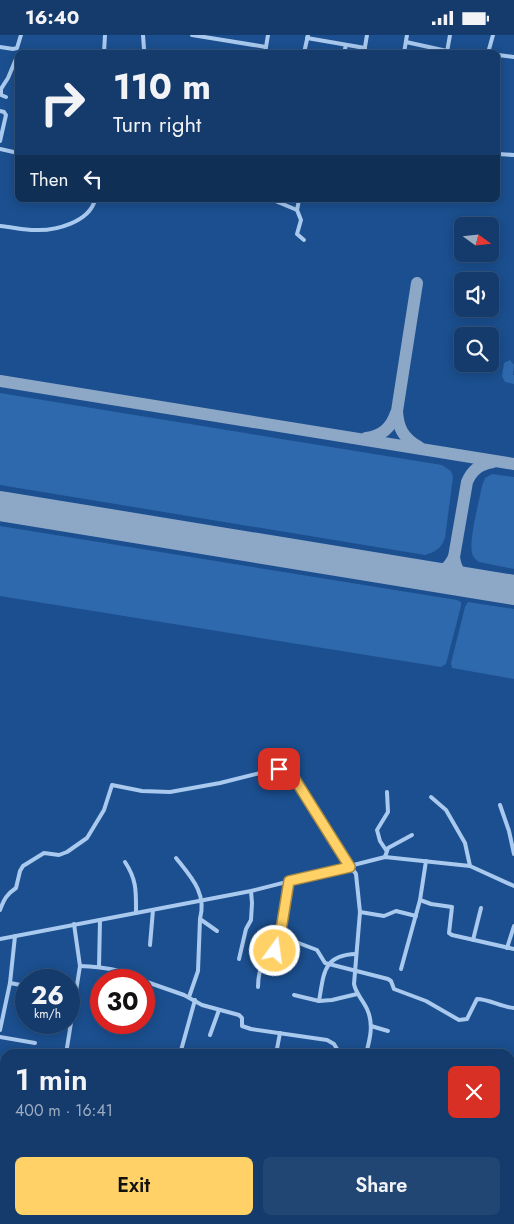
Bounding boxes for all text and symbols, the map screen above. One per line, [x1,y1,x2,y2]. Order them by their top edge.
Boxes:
text: 16:40 [25,4,79,31]
text: 110 m [113,62,211,112]
icon: right [30,70,95,135]
text: Turn right [113,108,201,140]
icon: left [79,165,107,193]
text: Then [30,166,69,193]
north arrow [454,217,499,263]
map controls [454,217,499,372]
button: sound [454,272,499,317]
button: search [454,327,499,372]
pin [258,748,300,790]
icon: arrive [265,755,293,783]
position arrow [248,924,300,976]
speed limit sign: 30 [90,969,155,1034]
text: 26 [31,977,64,1013]
text: km/h [34,1005,61,1023]
text: 1 min [15,1058,88,1101]
button: close [448,1066,500,1118]
text: 400 m · 16:41 [15,1099,113,1122]
button: Exit [15,1157,253,1215]
button: Share [263,1157,500,1215]

